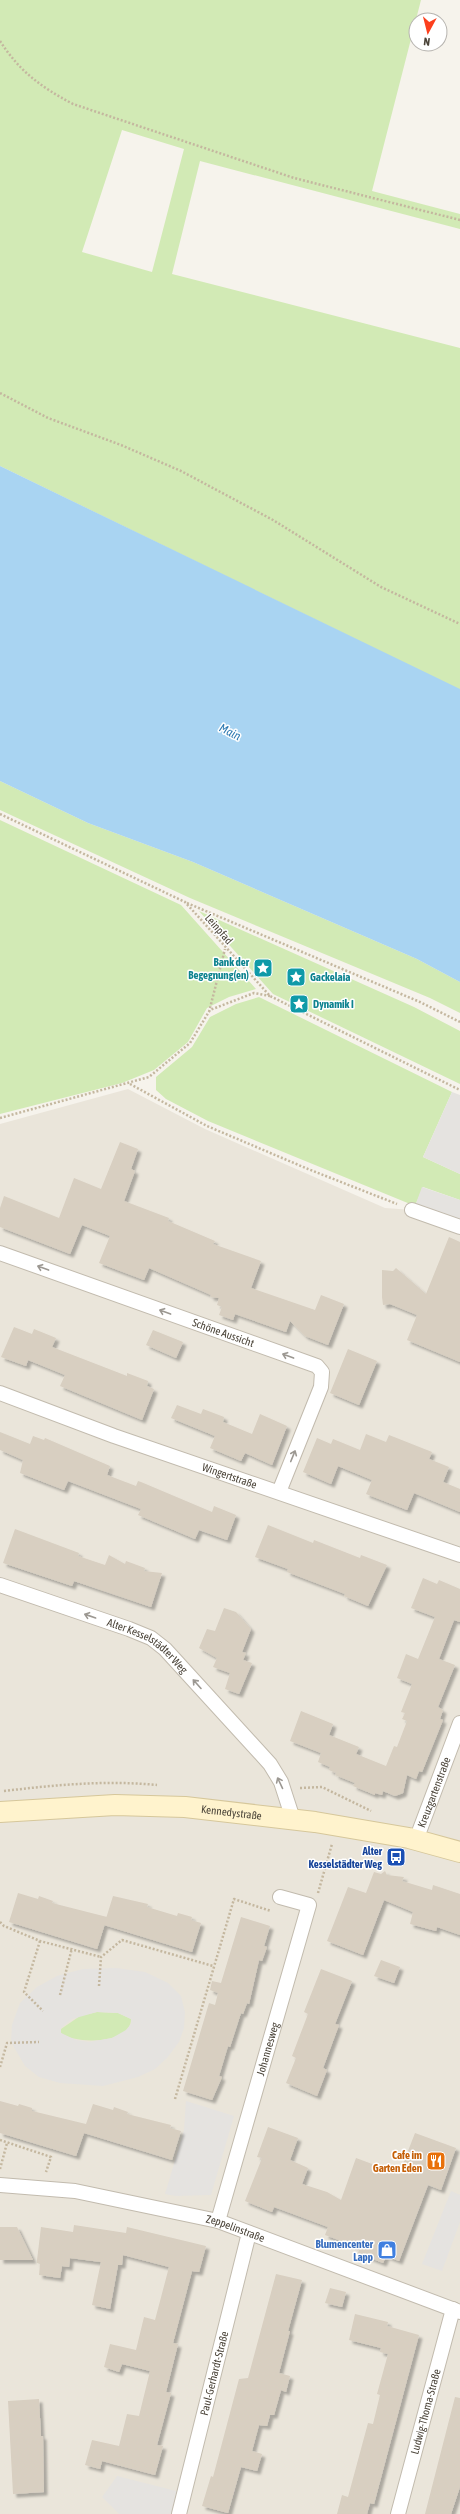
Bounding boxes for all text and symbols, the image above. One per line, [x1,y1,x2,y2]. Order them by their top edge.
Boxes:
north arrow [408,12,448,52]
text: N [423,36,431,48]
water label: Main [217,721,243,743]
street label: Leinpfad [203,912,235,946]
place label: Bank der Begegnung(en) [188,956,250,981]
place icon: Bank der Begegnung(en) [252,957,274,979]
place icon: Gackelaia [285,966,307,988]
place label: Gackelaia [310,971,350,983]
place icon: Dynamik I [288,993,310,1015]
place label: Dynamik I [313,998,354,1010]
one-way arrow [37,1264,49,1272]
one-way arrow [159,1308,172,1315]
street label: Schöne Aussicht [191,1316,256,1349]
one-way arrow [282,1351,294,1359]
one-way arrow [290,1450,298,1462]
street label: Wingertstraße [201,1461,258,1491]
one-way arrow [84,1611,96,1619]
street label: Alter Kesselstädter Weg [106,1616,190,1676]
one-way arrow [193,1679,202,1689]
street label: Kreuzgartenstraße [415,1755,453,1829]
one-way arrow [276,1777,283,1789]
street label: Kennedystraße [200,1803,262,1822]
place label: Alter Kesselstädter Weg [309,1845,383,1870]
bus stop icon: Alter Kesselstädter Weg [385,1846,407,1868]
street label: Johannesweg [254,2021,281,2077]
place label: Cafe im Garten Eden [373,2149,422,2174]
restaurant icon: Cafe im Garten Eden [425,2150,447,2172]
street label: Zeppelinstraße [205,2213,266,2244]
place label: Blumencenter Lapp [316,2238,374,2263]
shop icon: Blumencenter Lapp [376,2239,398,2261]
street label: Paul-Gerhardt-Straße [198,2330,230,2417]
street label: Ludwig-Thoma-Straße [408,2368,443,2456]

